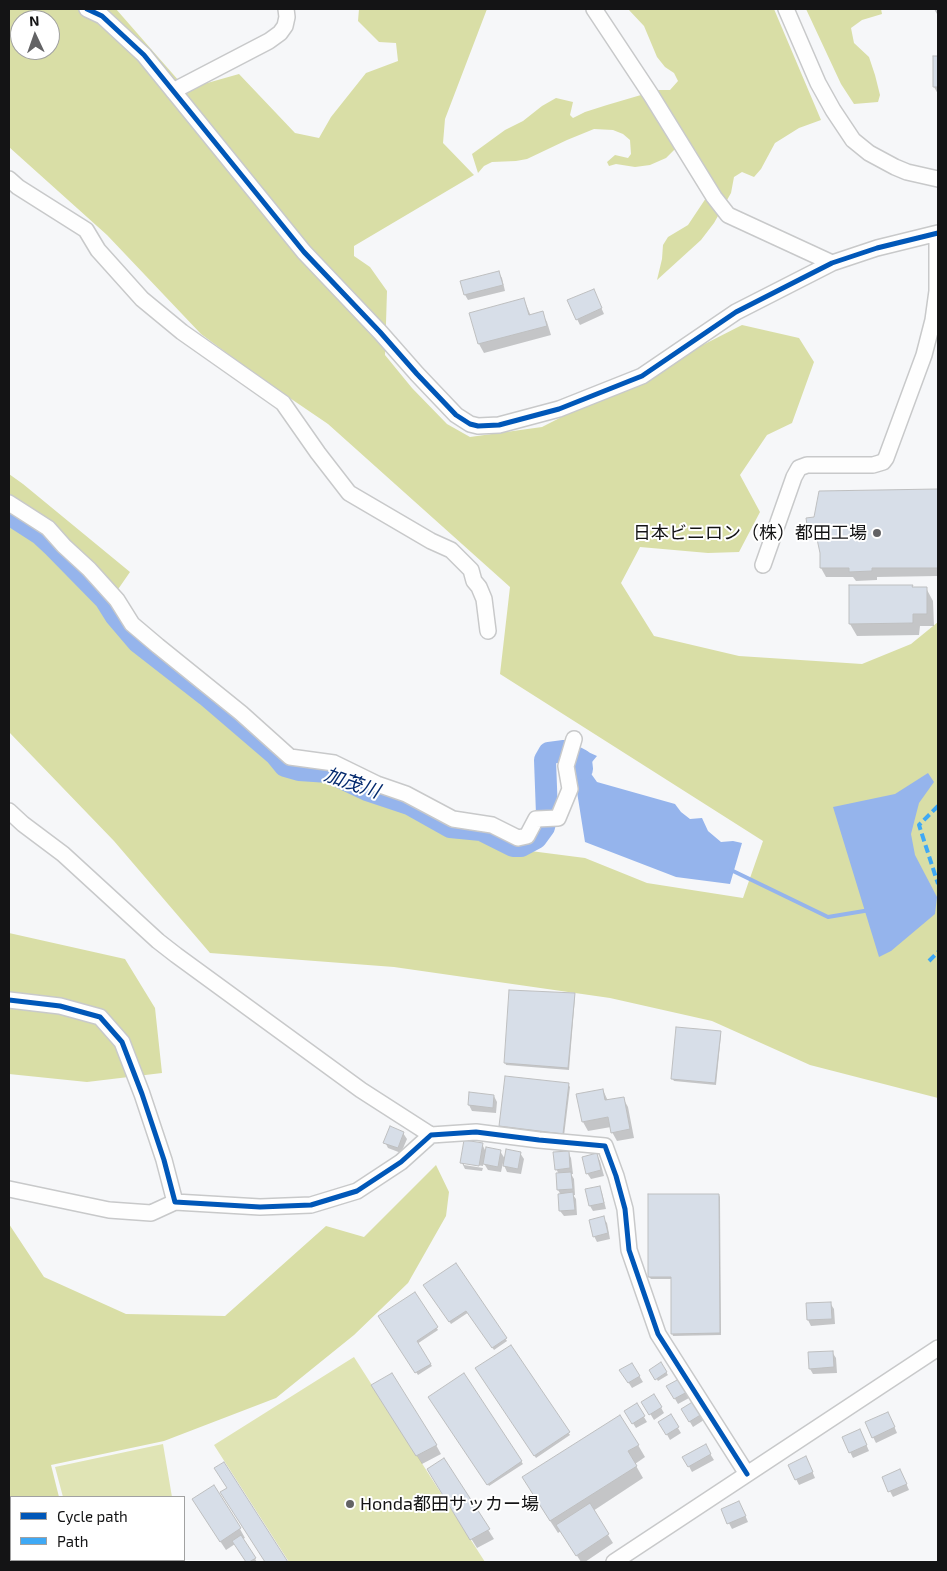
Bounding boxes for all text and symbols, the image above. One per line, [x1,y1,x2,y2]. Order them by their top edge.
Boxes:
north arrow [10,10,60,60]
text: N [29,12,40,29]
place label: 日本ビニロン（株）都田工場 [633,522,867,544]
marker: 日本ビニロン（株）都田工場 [871,527,883,539]
water label: 加茂川 [321,763,383,803]
place label: Honda都田サッカー場 [360,1493,539,1515]
legend [10,1496,185,1561]
marker: Honda都田サッカー場 [344,1498,356,1510]
text: Cycle path [57,1507,128,1525]
text: Path [57,1532,88,1550]

